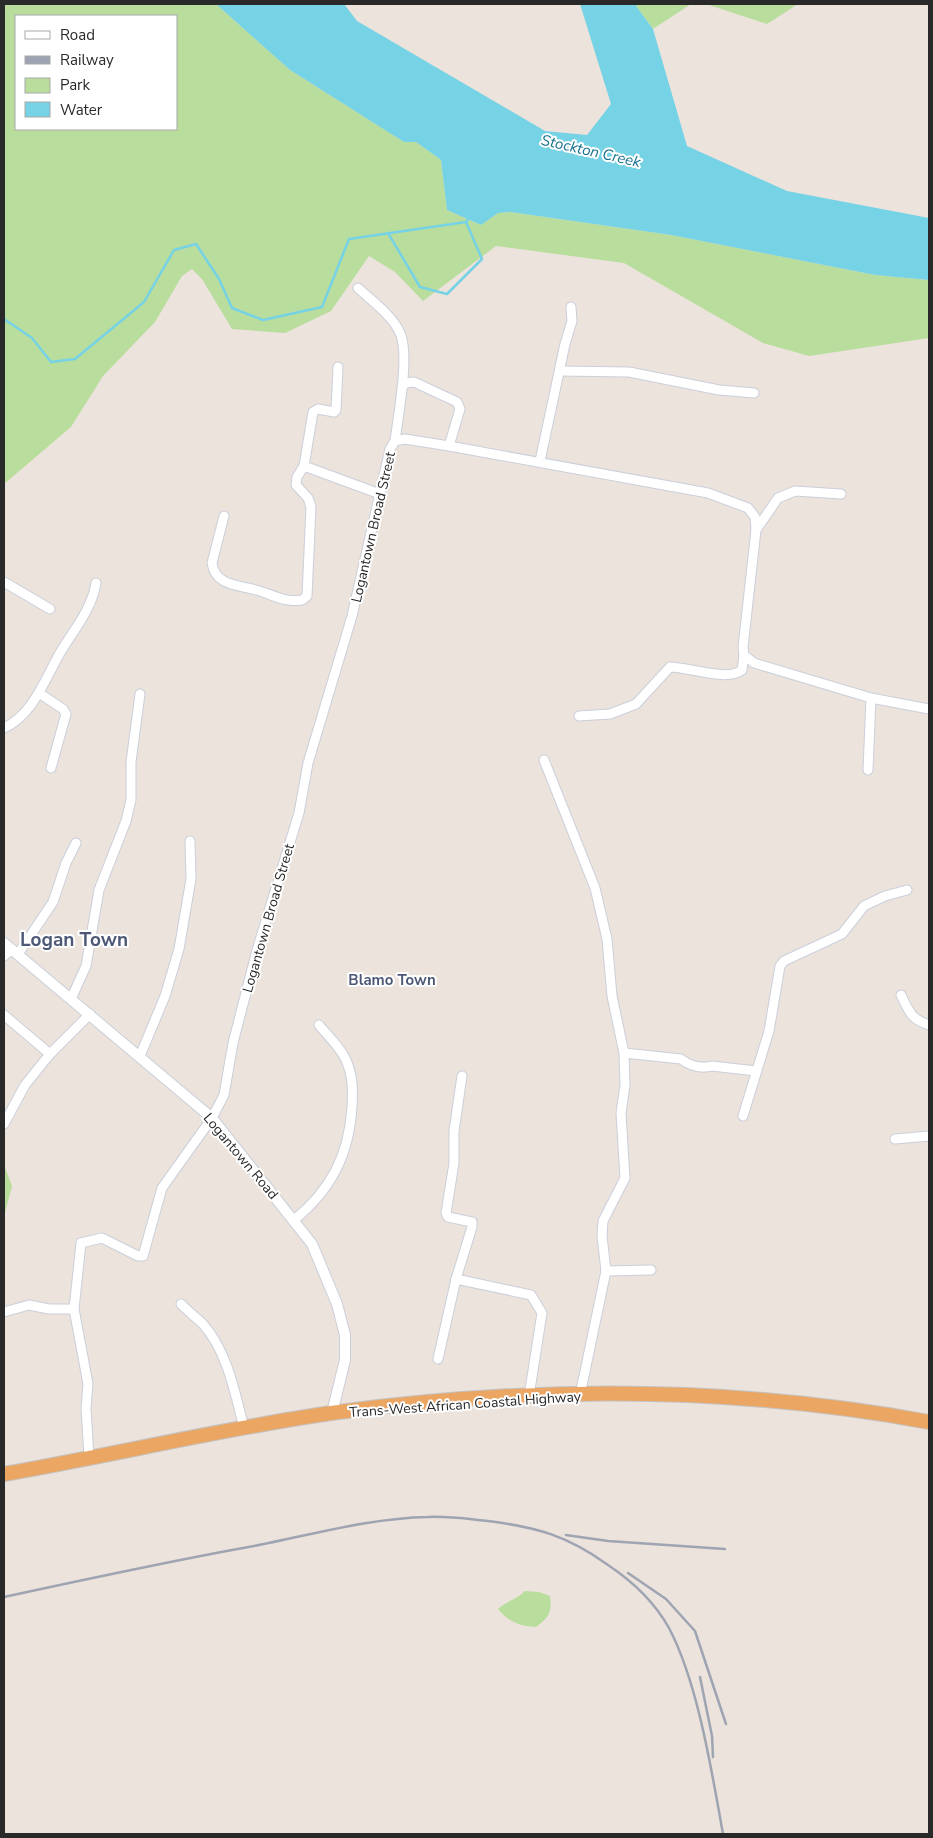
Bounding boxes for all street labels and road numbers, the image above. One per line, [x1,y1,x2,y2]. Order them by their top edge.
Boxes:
street label: Logantown Broad Street [347,450,400,604]
street label: Logantown Broad Street [238,841,299,995]
street label: Logantown Road [199,1109,282,1204]
street label: Trans-West African Coastal Highway [348,1387,582,1422]

